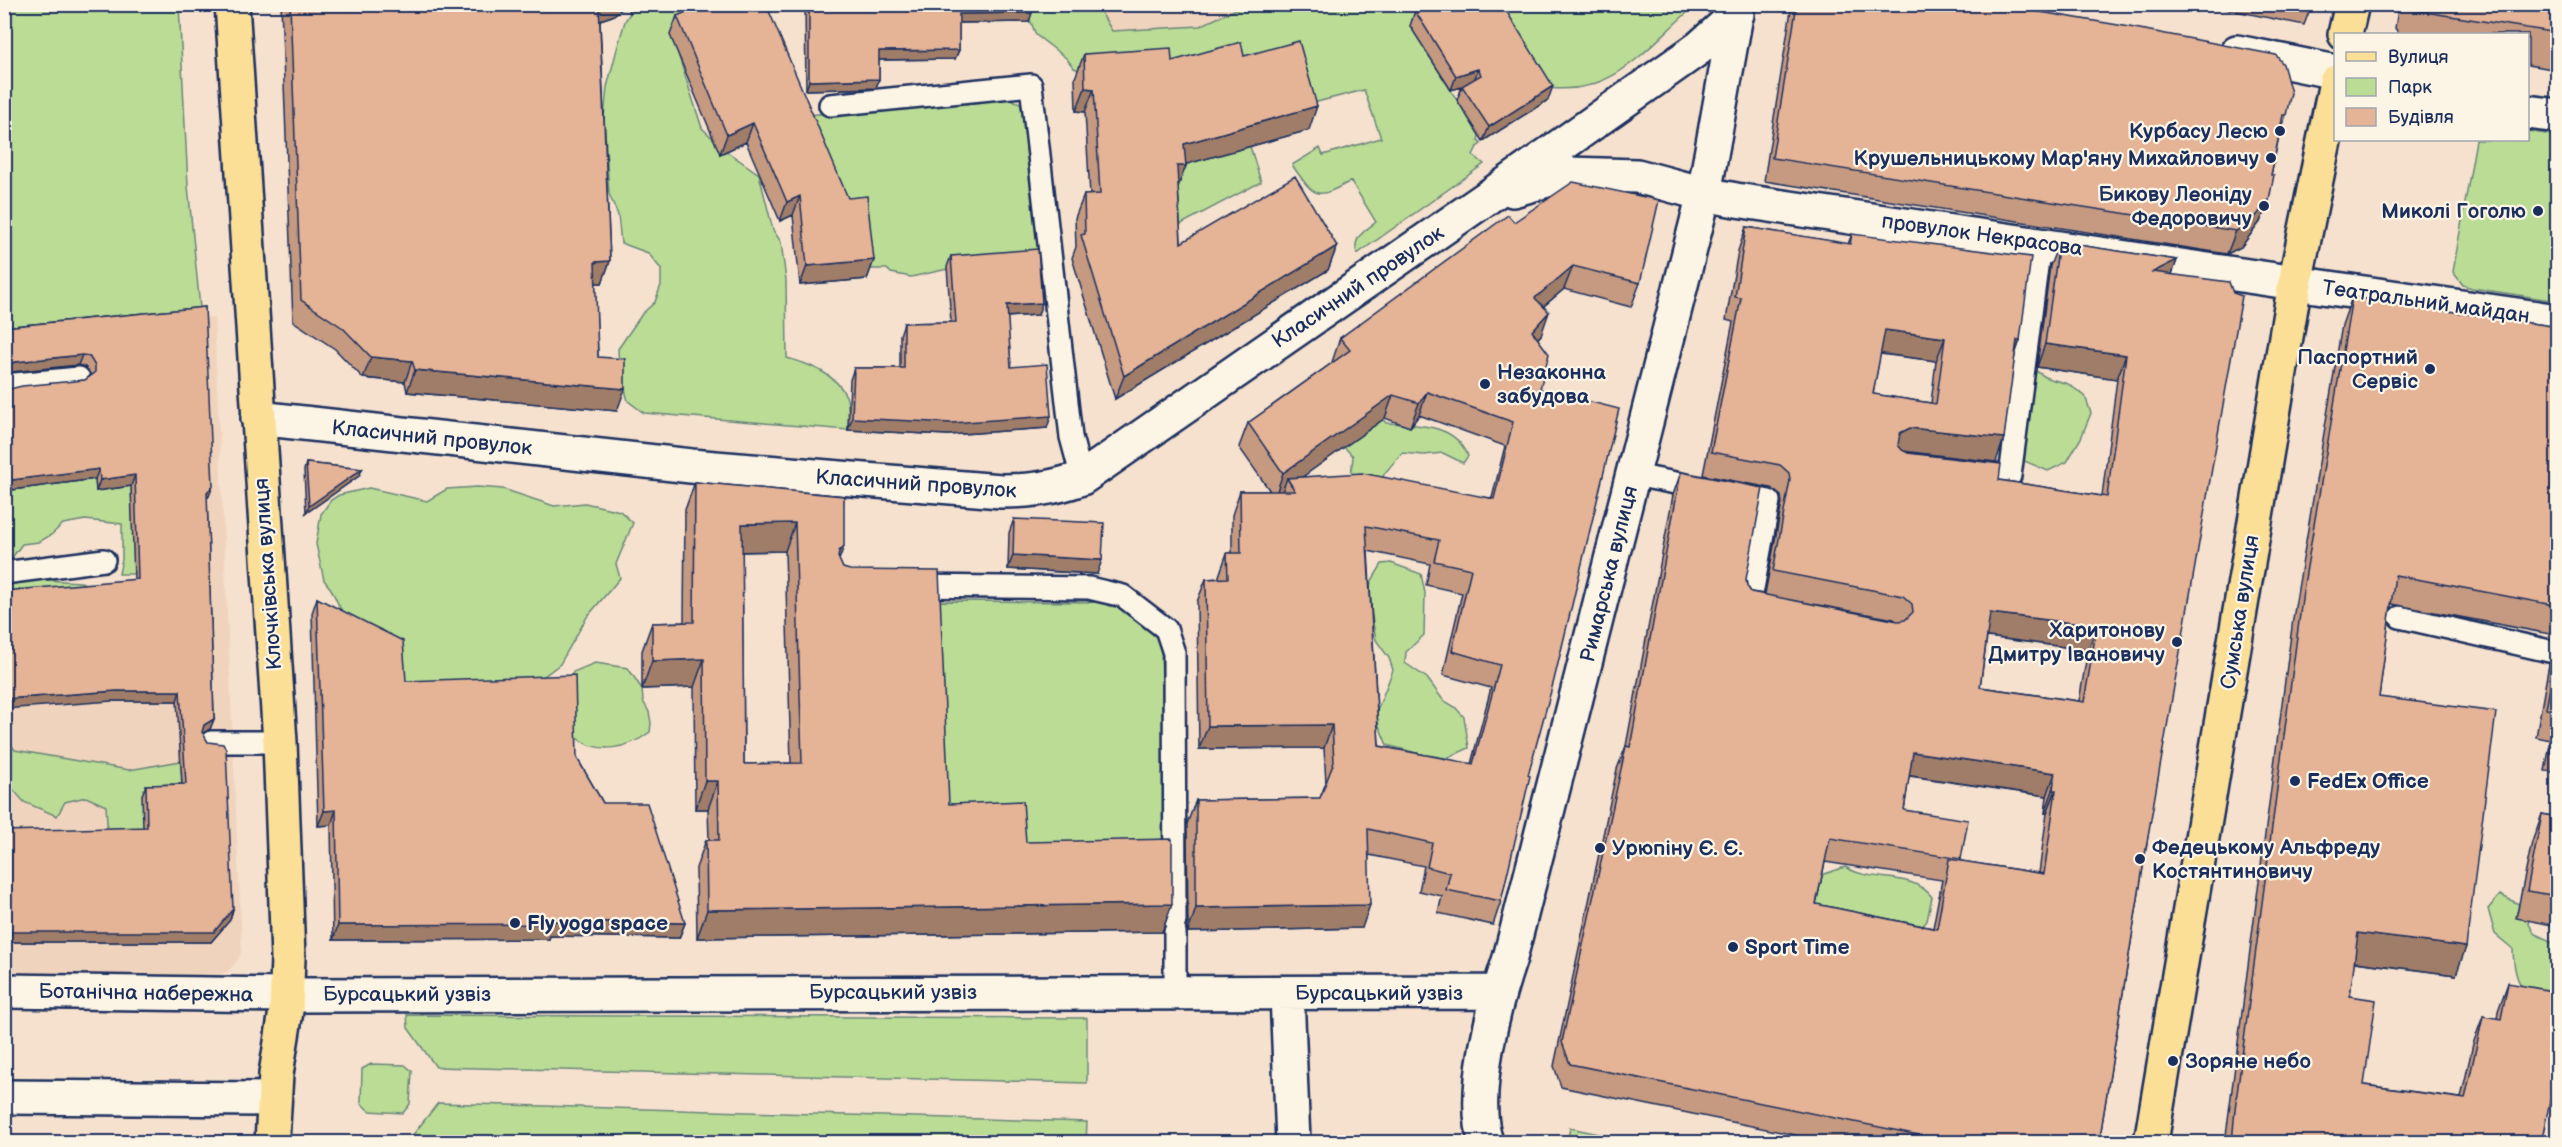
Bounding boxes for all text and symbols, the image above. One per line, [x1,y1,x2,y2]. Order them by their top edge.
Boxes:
legend [2334,33,2529,141]
text: Вулиця [2388,47,2449,68]
text: Парк [2388,77,2432,98]
text: Будівля [2388,107,2454,128]
place label: Курбасу Лесю [2129,119,2268,144]
marker: Курбасу Лесю [2273,124,2287,138]
place label: Крушельницькому Мар'яну Михайловичу [1854,146,2259,171]
marker: Крушельницькому Мар'яну Михайловичу [2264,151,2278,165]
place label: Бикову Леоніду Федоровичу [2098,182,2252,231]
marker: Бикову Леоніду Федоровичу [2257,199,2271,213]
place label: Миколі Гоголю [2381,199,2526,224]
marker: Миколі Гоголю [2531,204,2545,218]
street label: провулок Некрасова [1880,209,2085,262]
street label: Класичний провулок [1267,220,1449,354]
street label: Театральний майдан [2321,275,2531,329]
place label: Паспортний Сервіс [2297,345,2418,394]
place label: Незаконна забудова [1497,360,1607,409]
marker: Паспортний Сервіс [2423,362,2437,376]
marker: Незаконна забудова [1478,377,1492,391]
street label: Класичний провулок [330,415,534,461]
street label: Класичний провулок [815,464,1017,504]
street label: Клочківська вулиця [249,477,287,671]
street label: Римарська вулиця [1575,483,1643,665]
street label: Сумська вулиця [2215,533,2265,691]
place label: Харитонову Дмитру Івановичу [1988,618,2165,667]
marker: Харитонову Дмитру Івановичу [2170,635,2184,649]
place label: FedEx Office [2307,769,2429,794]
marker: FedEx Office [2288,774,2302,788]
place label: Федецькому Альфреду Костянтиновичу [2152,835,2380,884]
place label: Урюпіну Є. Є. [1612,836,1743,861]
marker: Урюпіну Є. Є. [1593,841,1607,855]
marker: Федецькому Альфреду Костянтиновичу [2133,852,2147,866]
place label: Fly yoga space [527,911,668,936]
marker: Fly yoga space [508,916,522,930]
place label: Sport Time [1745,935,1850,960]
marker: Sport Time [1726,940,1740,954]
street label: Ботанічна набережна [38,979,254,1007]
street label: Бурсацький узвіз [809,980,977,1005]
street label: Бурсацький узвіз [1295,981,1463,1006]
street label: Бурсацький узвіз [323,982,491,1007]
place label: Зоряне небо [2185,1049,2311,1074]
marker: Зоряне небо [2166,1054,2180,1068]

